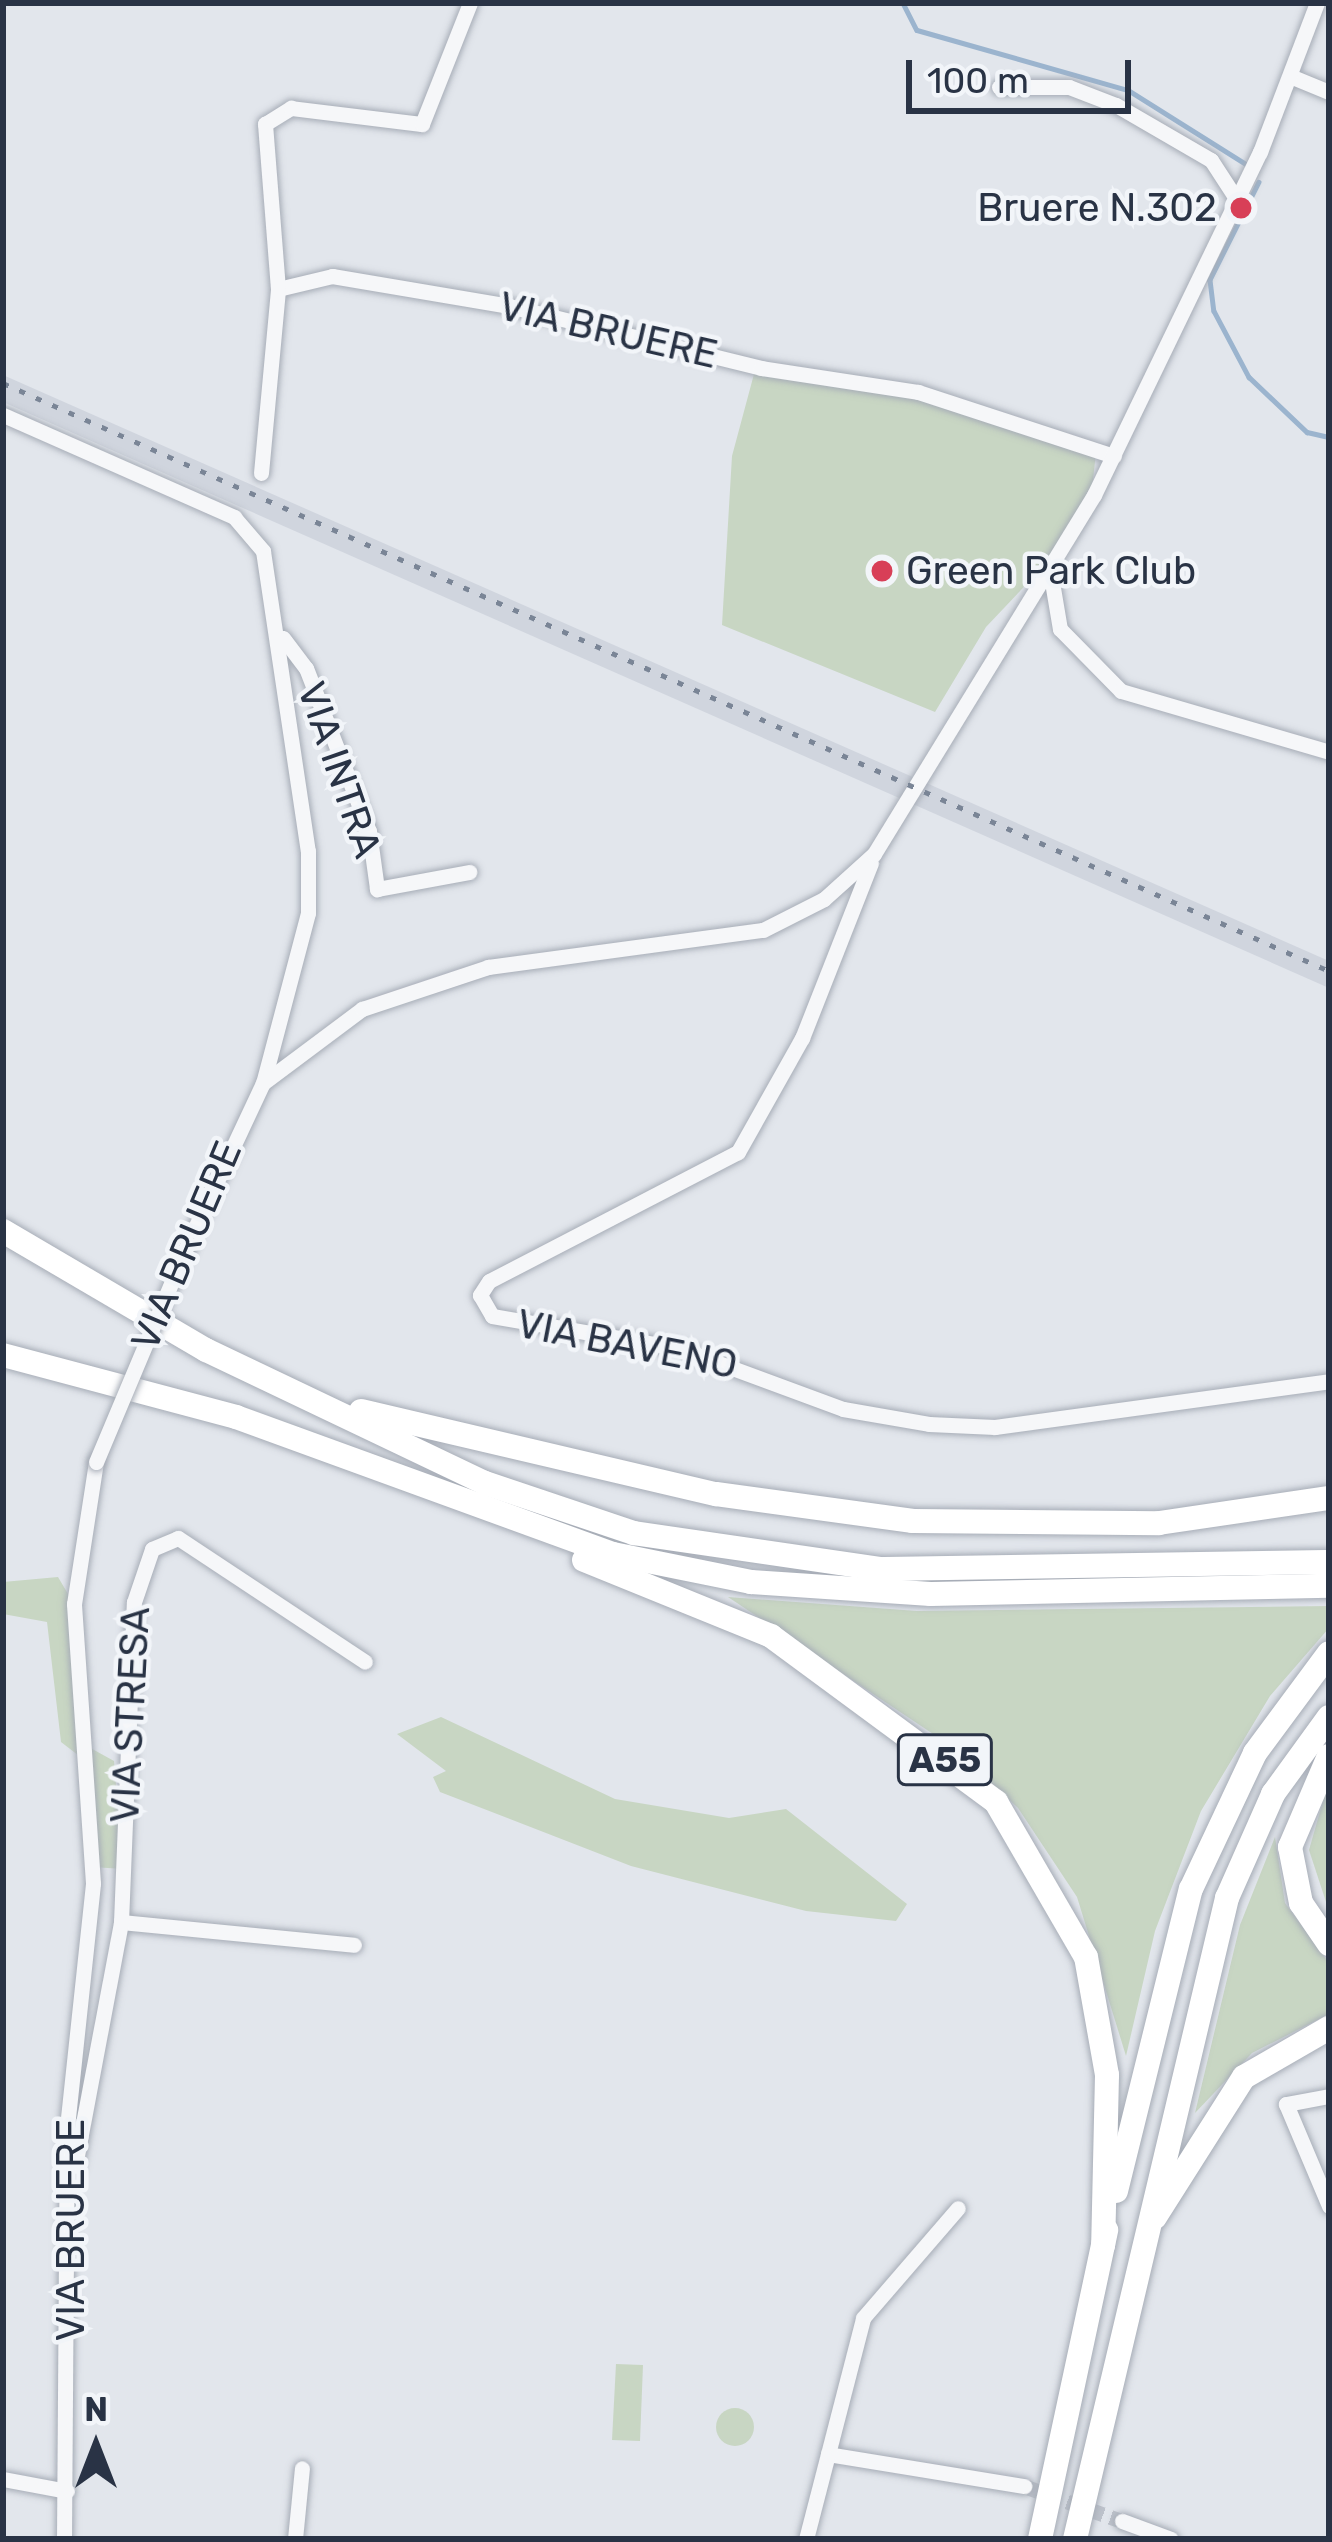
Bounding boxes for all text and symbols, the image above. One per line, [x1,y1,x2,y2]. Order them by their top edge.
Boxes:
scale bar [912,36,1137,110]
text: 100 m [927,59,1029,102]
place label: Bruere N.302 [977,185,1217,231]
marker: Bruere N.302 [1228,195,1254,221]
street label: VIA BRUERE [494,283,722,379]
place label: Green Park Club [906,548,1197,594]
marker: Green Park Club [869,558,895,584]
street label: VIA INTRA [287,675,391,865]
street label: VIA BRUERE [122,1134,252,1358]
street label: VIA BAVENO [512,1301,742,1389]
street label: VIA STRESA [102,1605,160,1825]
road number: A55 [894,1730,996,1790]
street label: VIA BRUERE [48,2118,94,2342]
north arrow [36,2386,156,2506]
text: N [84,2390,108,2429]

